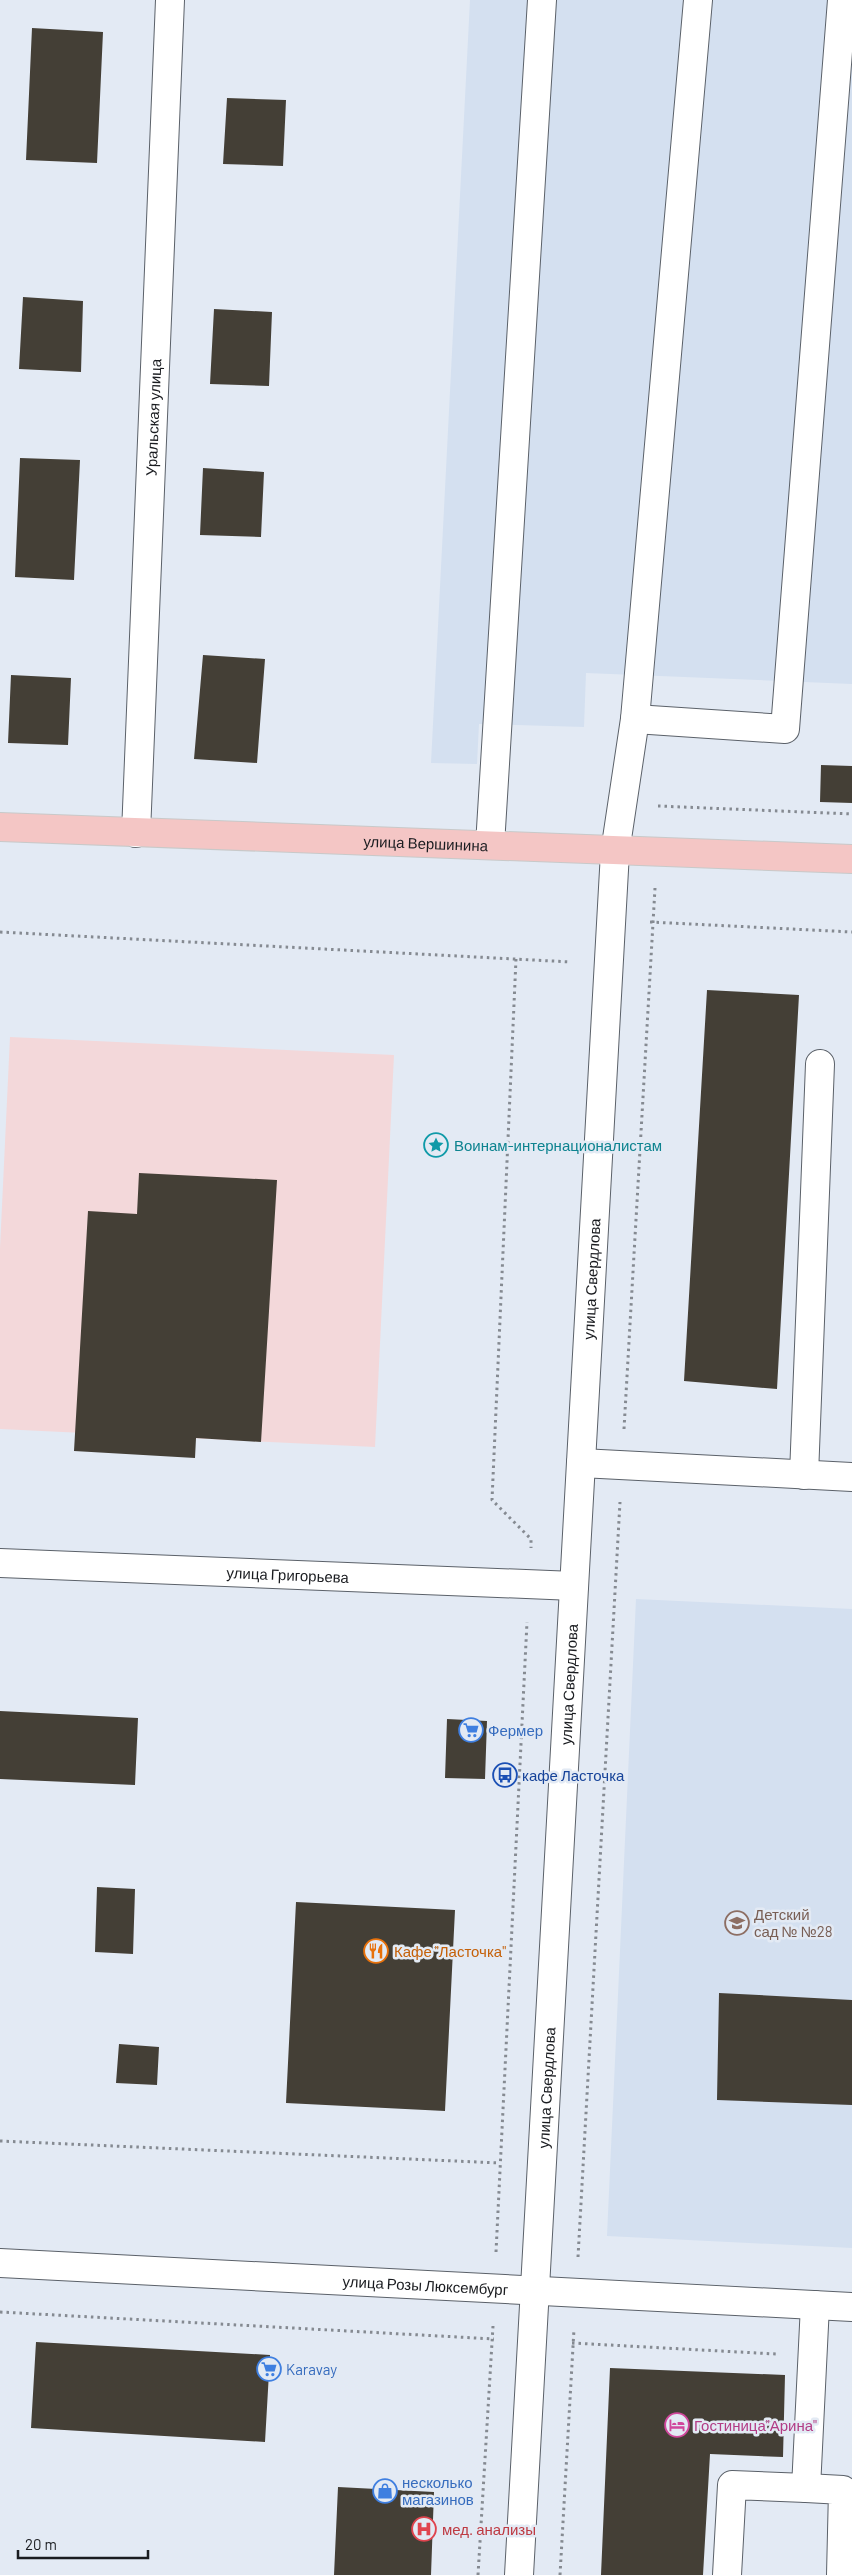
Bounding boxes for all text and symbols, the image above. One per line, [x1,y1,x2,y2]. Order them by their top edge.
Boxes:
street label: Уральская улица [142,358,164,476]
street label: улица Вершинина [363,832,489,854]
place icon: Воинам-интернационалистам [423,1132,449,1158]
place label: Воинам-интернационалистам [454,1136,662,1154]
street label: улица Свердлова [579,1217,604,1340]
street label: улица Григорьева [226,1563,350,1586]
street label: улица Свердлова [556,1623,581,1746]
supermarket icon: Фермер [458,1717,484,1743]
place label: Фермер [488,1721,543,1739]
bus stop icon: кафе Ласточка [492,1762,518,1788]
place label: кафе Ласточка [522,1766,625,1784]
place label: Детский сад № №28 [754,1905,833,1940]
school or university icon: Детский сад № №28 [724,1910,750,1936]
restaurant icon: Кафе "Ласточка" [363,1938,389,1964]
place label: Кафе "Ласточка" [394,1942,506,1960]
street label: улица Свердлова [534,2026,559,2149]
street label: улица Розы Люксембург [342,2272,509,2298]
supermarket icon: Karavay [256,2356,282,2382]
place label: Karavay [286,2360,337,2378]
hotel icon: Гостиница"Арина" [664,2412,690,2438]
place label: Гостиница"Арина" [694,2416,817,2434]
place label: несколько магазинов [402,2473,474,2508]
shop icon: несколько магазинов [372,2478,398,2504]
hospital icon: мед. анализы [411,2516,437,2542]
place label: мед. анализы [442,2520,536,2538]
scale bar [18,2528,148,2560]
text: 20 m [25,2535,57,2553]

